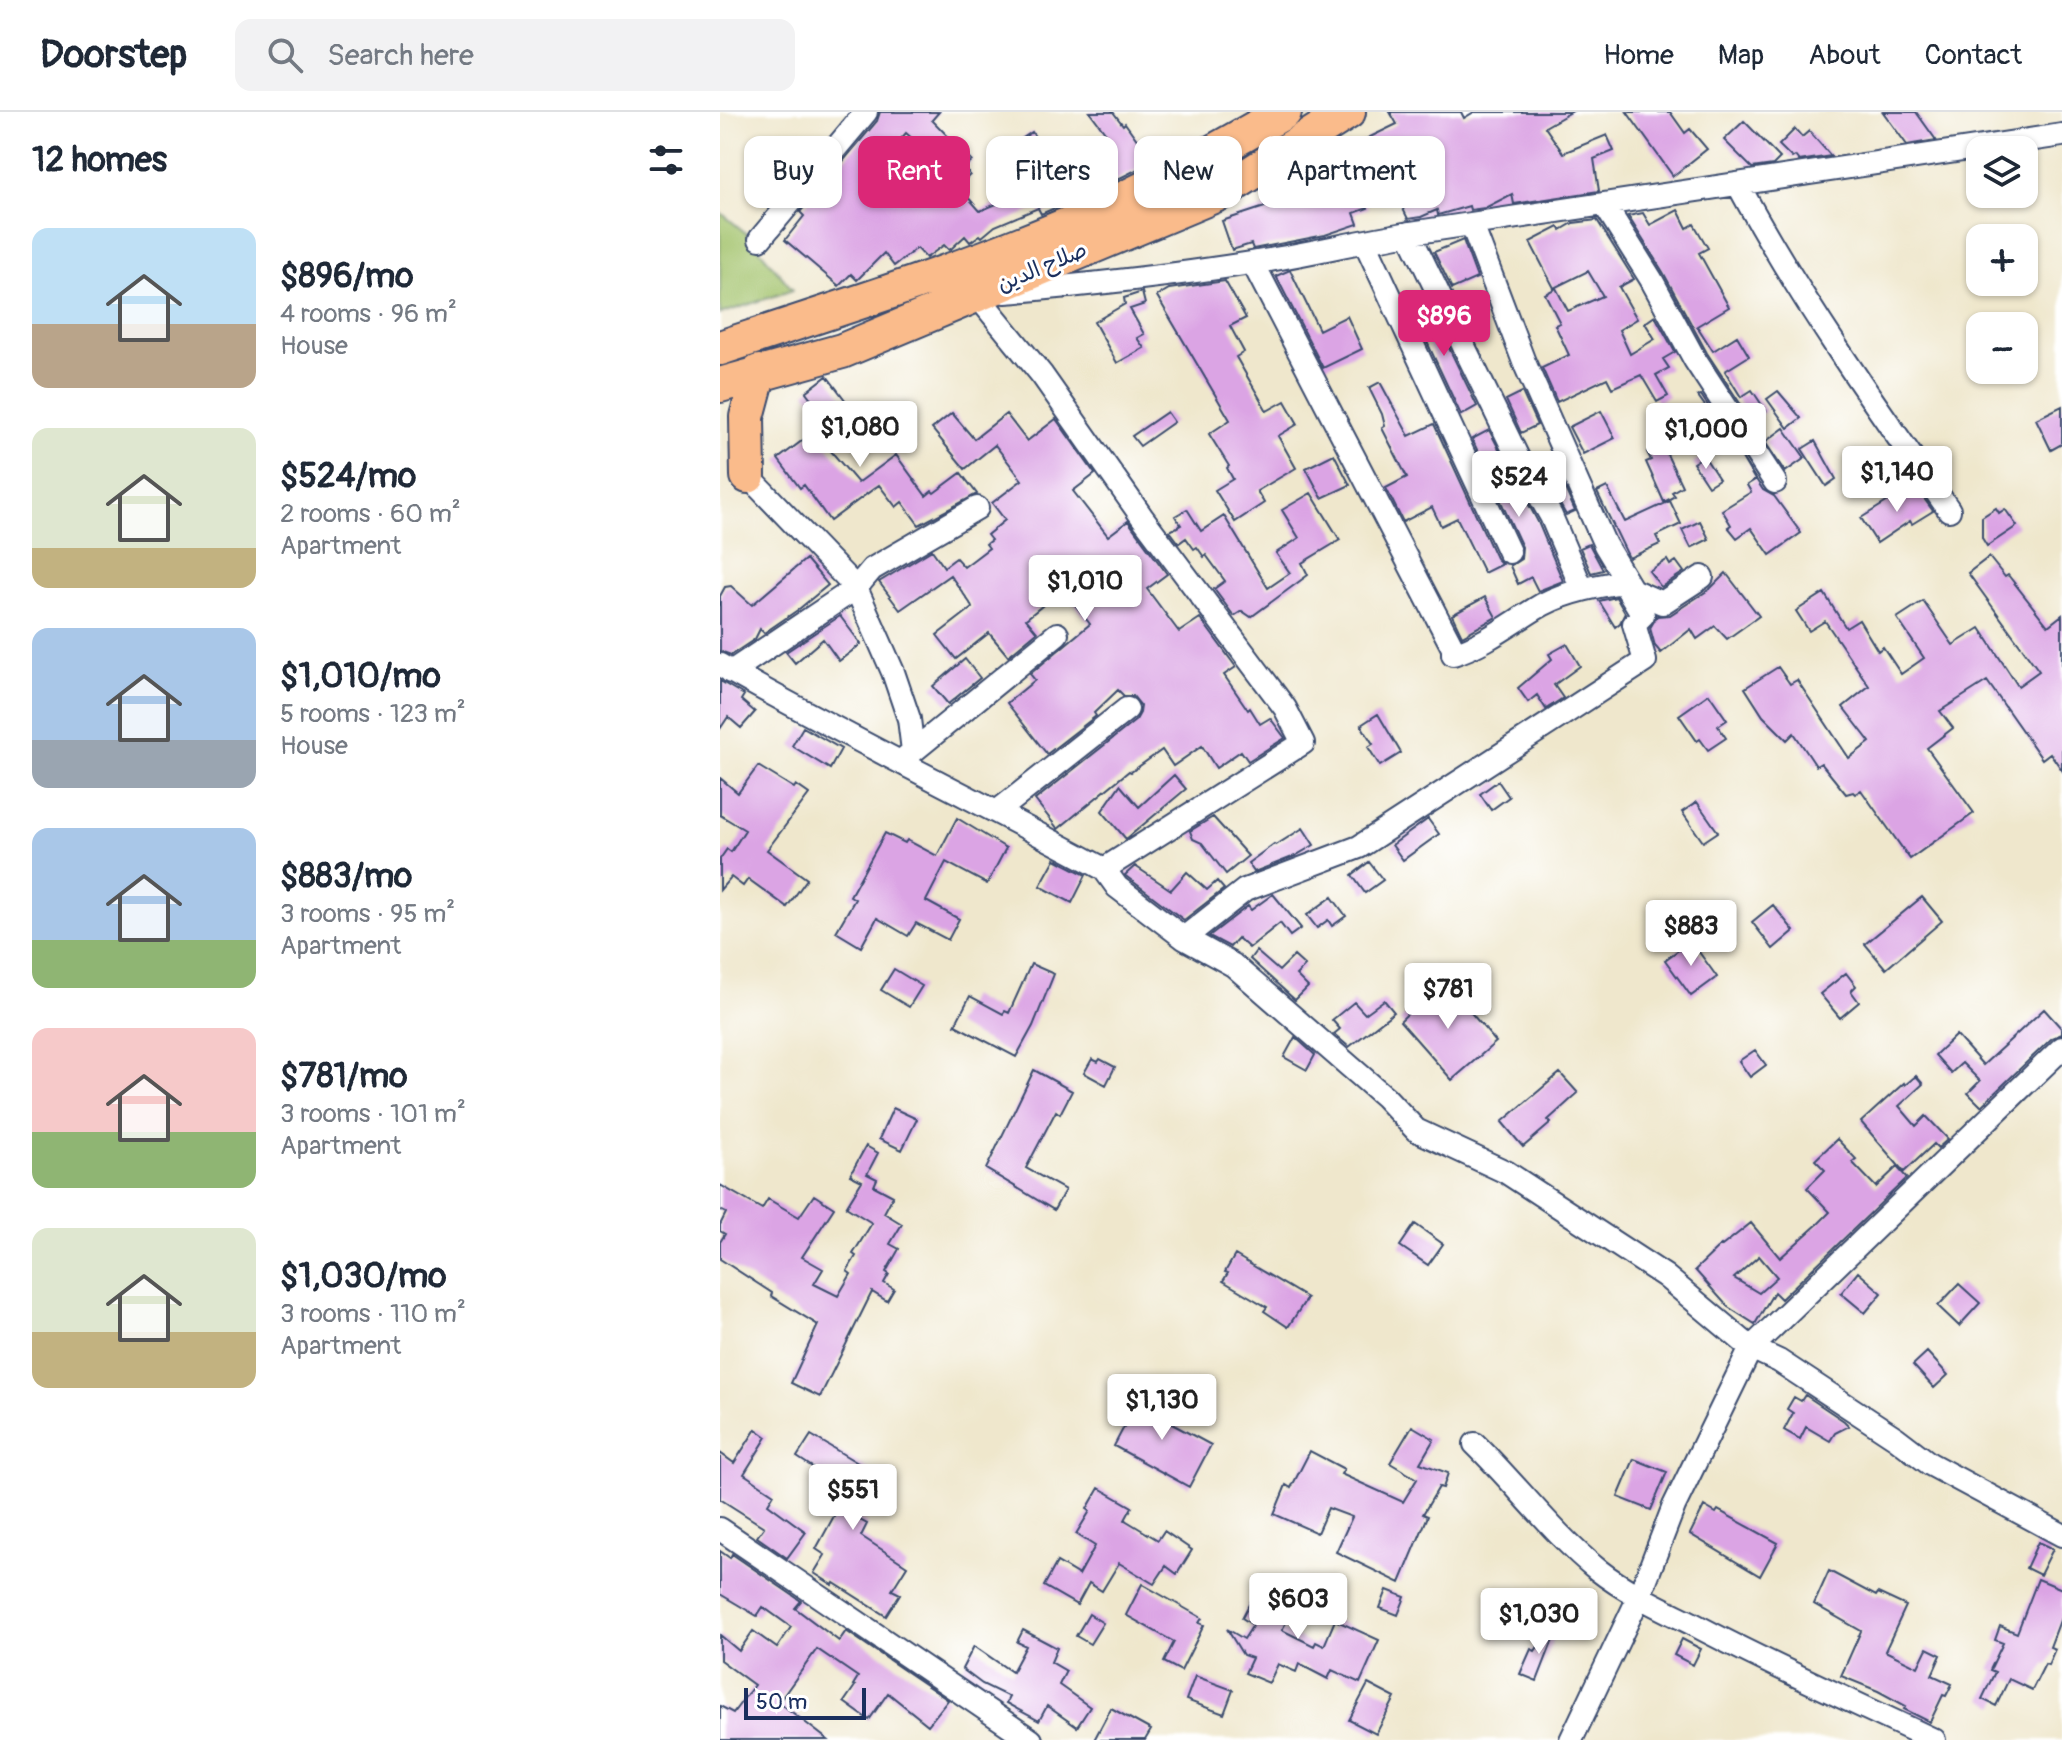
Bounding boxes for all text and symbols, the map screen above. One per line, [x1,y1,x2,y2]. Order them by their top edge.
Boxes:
search box [235,19,795,91]
text: Doorstep [40,31,187,79]
icon: search [263,33,307,77]
text: Search here [327,37,474,74]
text: Home [1603,38,1674,73]
text: Map [1718,38,1764,73]
text: About [1808,38,1881,73]
text: Contact [1925,38,2022,73]
chip: Buy [744,136,842,208]
chip: Rent [858,136,970,208]
chip: Filters [986,136,1118,208]
chip: New [1134,136,1242,208]
chip: Apartment [1258,136,1445,208]
map controls [1966,136,2038,384]
button: layers [1966,136,2038,208]
icon: filters [644,138,688,182]
text: 12 homes [32,139,167,182]
button: + [1966,224,2038,296]
street label: صلاح الدين [993,236,1091,298]
text: $896/mo [280,255,414,298]
icon: home [96,260,192,356]
pin: $896 [1397,290,1491,358]
text: 4 rooms · 96 m² [280,298,457,330]
text: $896 [1416,300,1472,332]
button: − [1966,312,2038,384]
text: House [280,330,348,362]
pin: $1,080 [795,401,925,469]
pin: $1,000 [1641,403,1771,471]
text: $1,080 [820,411,900,443]
text: $1,000 [1664,413,1748,445]
pin: $1,140 [1832,446,1962,514]
pin: $524 [1472,451,1566,519]
text: $524/mo [280,455,416,498]
text: $1,140 [1860,456,1934,488]
icon: home [96,460,192,556]
text: $524 [1490,461,1548,493]
text: 2 rooms · 60 m² [280,498,461,530]
text: Apartment [280,530,401,562]
pin: $1,010 [1020,555,1150,623]
text: $1,010 [1047,565,1123,597]
text: $1,010/mo [280,655,441,698]
icon: home [96,660,192,756]
text: 5 rooms · 123 m² [280,698,466,730]
text: House [280,730,348,762]
text: $883/mo [280,855,412,898]
icon: home [96,860,192,956]
text: 3 rooms · 95 m² [280,898,455,930]
pin: $883 [1644,900,1738,968]
text: $883 [1664,910,1718,942]
text: Apartment [280,930,401,962]
pin: $781 [1401,963,1495,1031]
text: $781 [1422,973,1474,1005]
text: $781/mo [280,1055,408,1098]
icon: home [96,1060,192,1156]
text: 3 rooms · 101 m² [280,1098,466,1130]
text: Apartment [280,1130,401,1162]
text: $1,030/mo [280,1255,446,1298]
icon: home [96,1260,192,1356]
text: 3 rooms · 110 m² [280,1298,466,1330]
text: Apartment [280,1330,401,1362]
pin: $1,130 [1097,1374,1227,1442]
text: $1,130 [1125,1384,1199,1416]
pin: $551 [806,1464,900,1532]
text: $551 [827,1474,879,1506]
pin: $603 [1251,1573,1345,1641]
text: $603 [1267,1583,1329,1615]
pin: $1,030 [1474,1588,1604,1656]
text: $1,030 [1499,1598,1579,1630]
scale bar [744,1684,866,1720]
text: 50 m [756,1688,807,1716]

